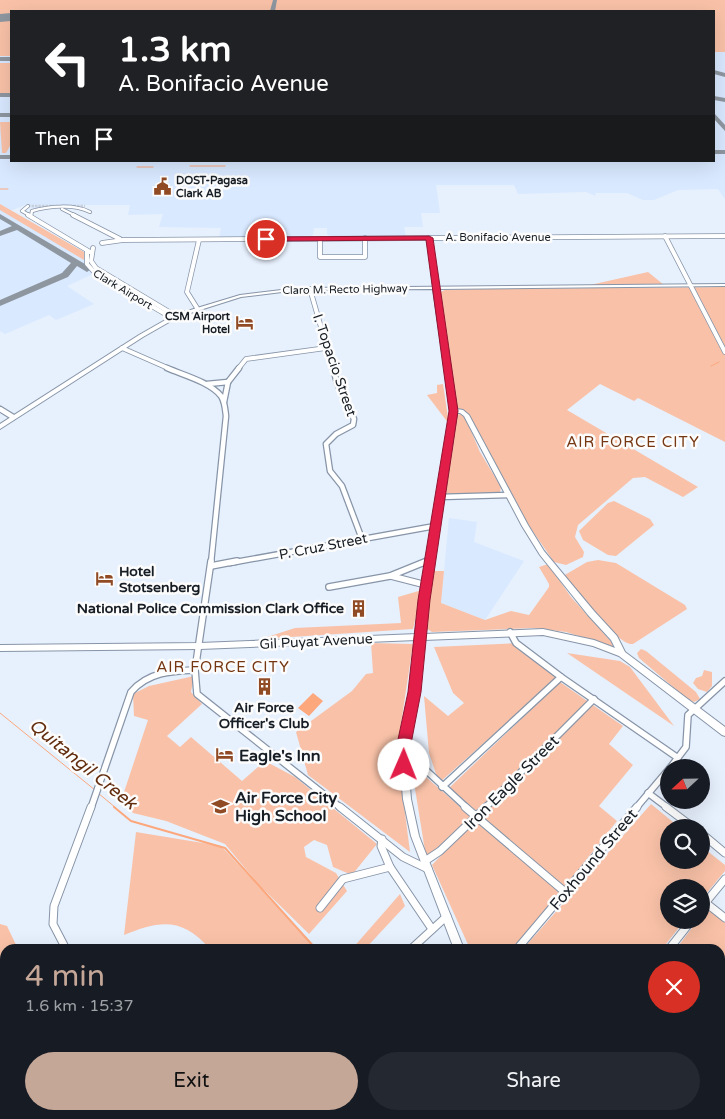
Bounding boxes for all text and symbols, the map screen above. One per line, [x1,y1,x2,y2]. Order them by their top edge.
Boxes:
text: 1.3 km [118,29,231,71]
icon: left [35,30,100,95]
text: A. Bonifacio Avenue [118,71,329,97]
icon: arrive [90,125,118,153]
text: Then [35,128,80,150]
place label: DOST-Pagasa Clark AB [176,174,248,200]
public building icon: DOST-Pagasa Clark AB [152,176,172,196]
pin [245,218,287,260]
icon: arrive [252,225,280,253]
street label: A. Bonifacio Avenue [445,231,551,244]
street label: Clark Airport [91,267,155,312]
street label: Claro M. Recto Highway [282,282,408,297]
place label: CSM Airport Hotel [165,310,231,336]
hotel icon: CSM Airport Hotel [234,312,254,332]
street label: I. Topacio Street [309,312,360,419]
district label: AIR FORCE CITY [566,433,700,451]
street label: P. Cruz Street [277,529,369,563]
place label: Hotel Stotsenberg [119,563,200,596]
hotel icon: Hotel Stotsenberg [95,569,115,589]
building icon: National Police Commission Clark Office [348,598,368,618]
place label: National Police Commission Clark Office [77,600,344,617]
street label: Gil Puyat Avenue [259,630,373,653]
district label: AIR FORCE CITY [156,658,290,676]
building icon: Air Force Officer's Club [254,677,274,697]
place label: Air Force Officer's Club [219,699,309,732]
water label: Quitangil Creek [25,714,142,815]
street label: Iron Eagle Street [460,731,563,834]
position arrow [377,738,429,790]
hotel icon: Eagle's Inn [215,745,235,765]
place label: Eagle's Inn [239,746,321,766]
north arrow [660,759,710,809]
map controls [660,759,710,929]
place label: Air Force City High School [235,788,338,826]
school or university icon: Air Force City High School [211,796,231,816]
street label: Foxhound Street [546,805,642,914]
button: search [660,819,710,869]
button: layers [660,879,710,929]
text: 4 min [25,958,105,995]
button: close [648,961,700,1013]
text: 1.6 km · 15:37 [25,996,134,1016]
button: Exit [25,1052,358,1110]
button: Share [368,1052,700,1110]

